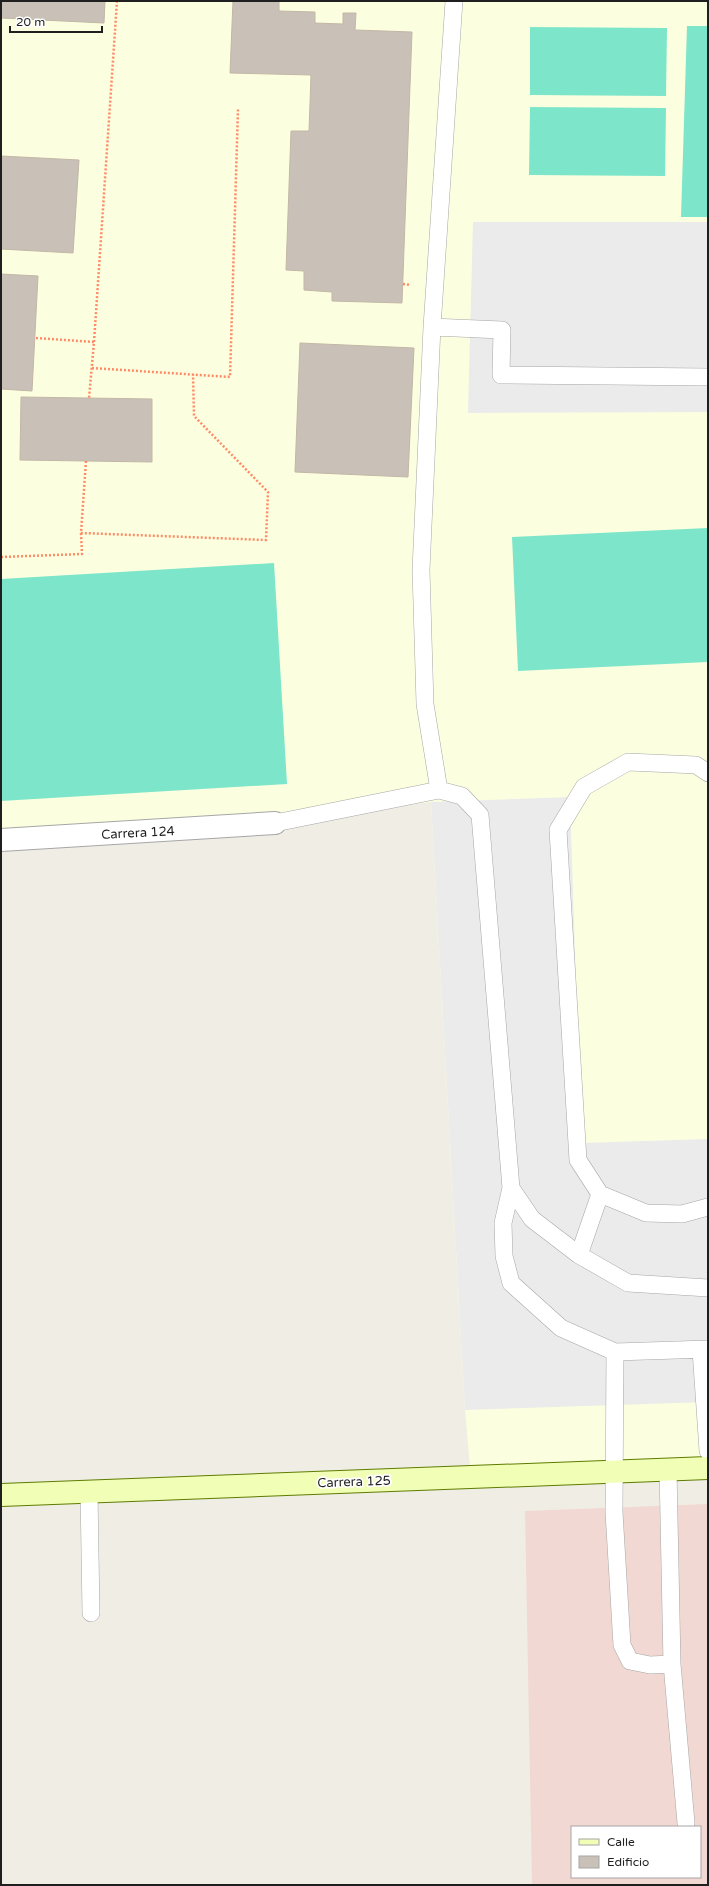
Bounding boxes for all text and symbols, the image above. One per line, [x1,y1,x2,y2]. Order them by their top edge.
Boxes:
scale bar [10,8,102,34]
text: 20 m [16,15,45,29]
street label: Carrera 124 [101,823,175,843]
street label: Carrera 125 [317,1473,391,1491]
legend [571,1826,701,1878]
text: Calle [607,1835,635,1849]
text: Edificio [607,1855,649,1869]

